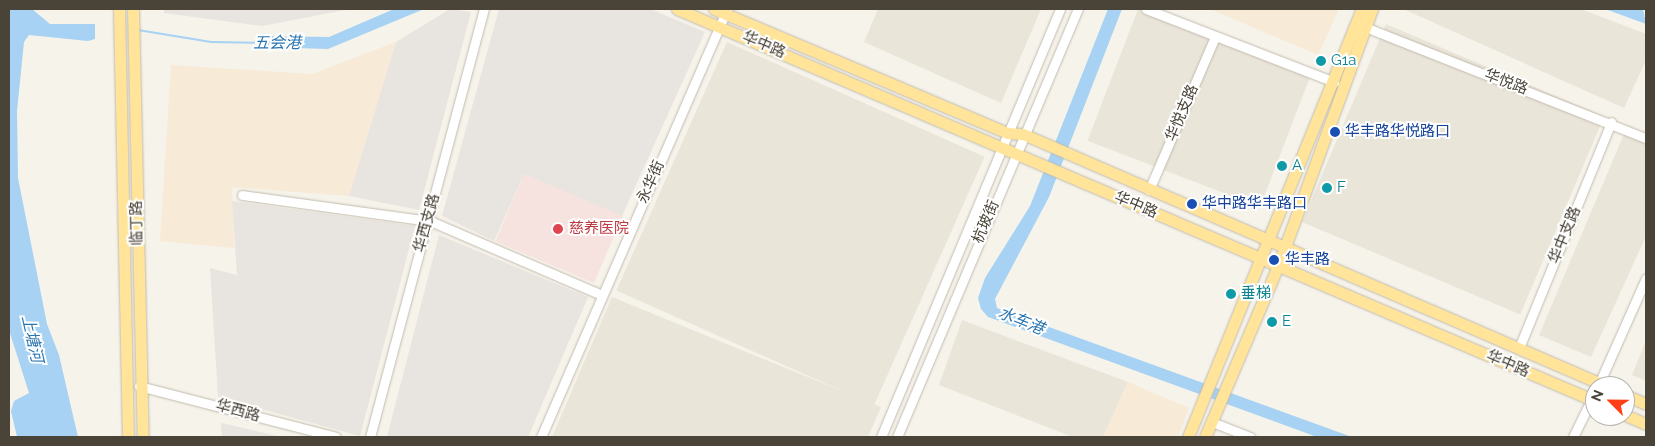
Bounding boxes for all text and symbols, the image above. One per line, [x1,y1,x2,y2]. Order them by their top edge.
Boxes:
street label: 华中路 [740,28,788,62]
water label: 五会港 [253,33,301,53]
place label: G1a [1331,52,1356,70]
marker: G1a [1315,55,1327,67]
street label: 华悦路 [1482,66,1530,98]
street label: 华悦支路 [1162,82,1202,144]
place label: 华丰路华悦路口 [1345,123,1450,141]
marker: 华丰路华悦路口 [1329,126,1341,138]
place label: A [1292,157,1302,175]
street label: 永华街 [634,158,668,206]
marker: A [1276,160,1288,172]
place label: F [1337,179,1346,197]
marker: F [1321,182,1333,194]
street label: 华中路 [1112,188,1160,222]
street label: 华西支路 [411,192,443,254]
place label: 华中路华丰路口 [1202,195,1307,213]
street label: 杭玻街 [969,198,1003,246]
marker: 华中路华丰路口 [1186,198,1198,210]
street label: 临丁路 [128,200,146,246]
street label: 华中支路 [1545,204,1585,266]
place label: 慈养医院 [569,220,629,238]
marker: 慈养医院 [551,222,565,236]
place label: 华丰路 [1285,251,1330,269]
marker: 华丰路 [1267,253,1281,267]
place label: 垂梯 [1241,285,1271,303]
marker: 垂梯 [1225,288,1237,300]
water label: 水车港 [995,303,1047,339]
water label: 上塘河 [17,313,47,365]
place label: E [1282,313,1291,331]
marker: E [1266,316,1278,328]
street label: 华中路 [1484,347,1532,381]
north arrow [1585,376,1635,426]
text: N [1588,387,1607,404]
street label: 华西路 [214,396,262,426]

